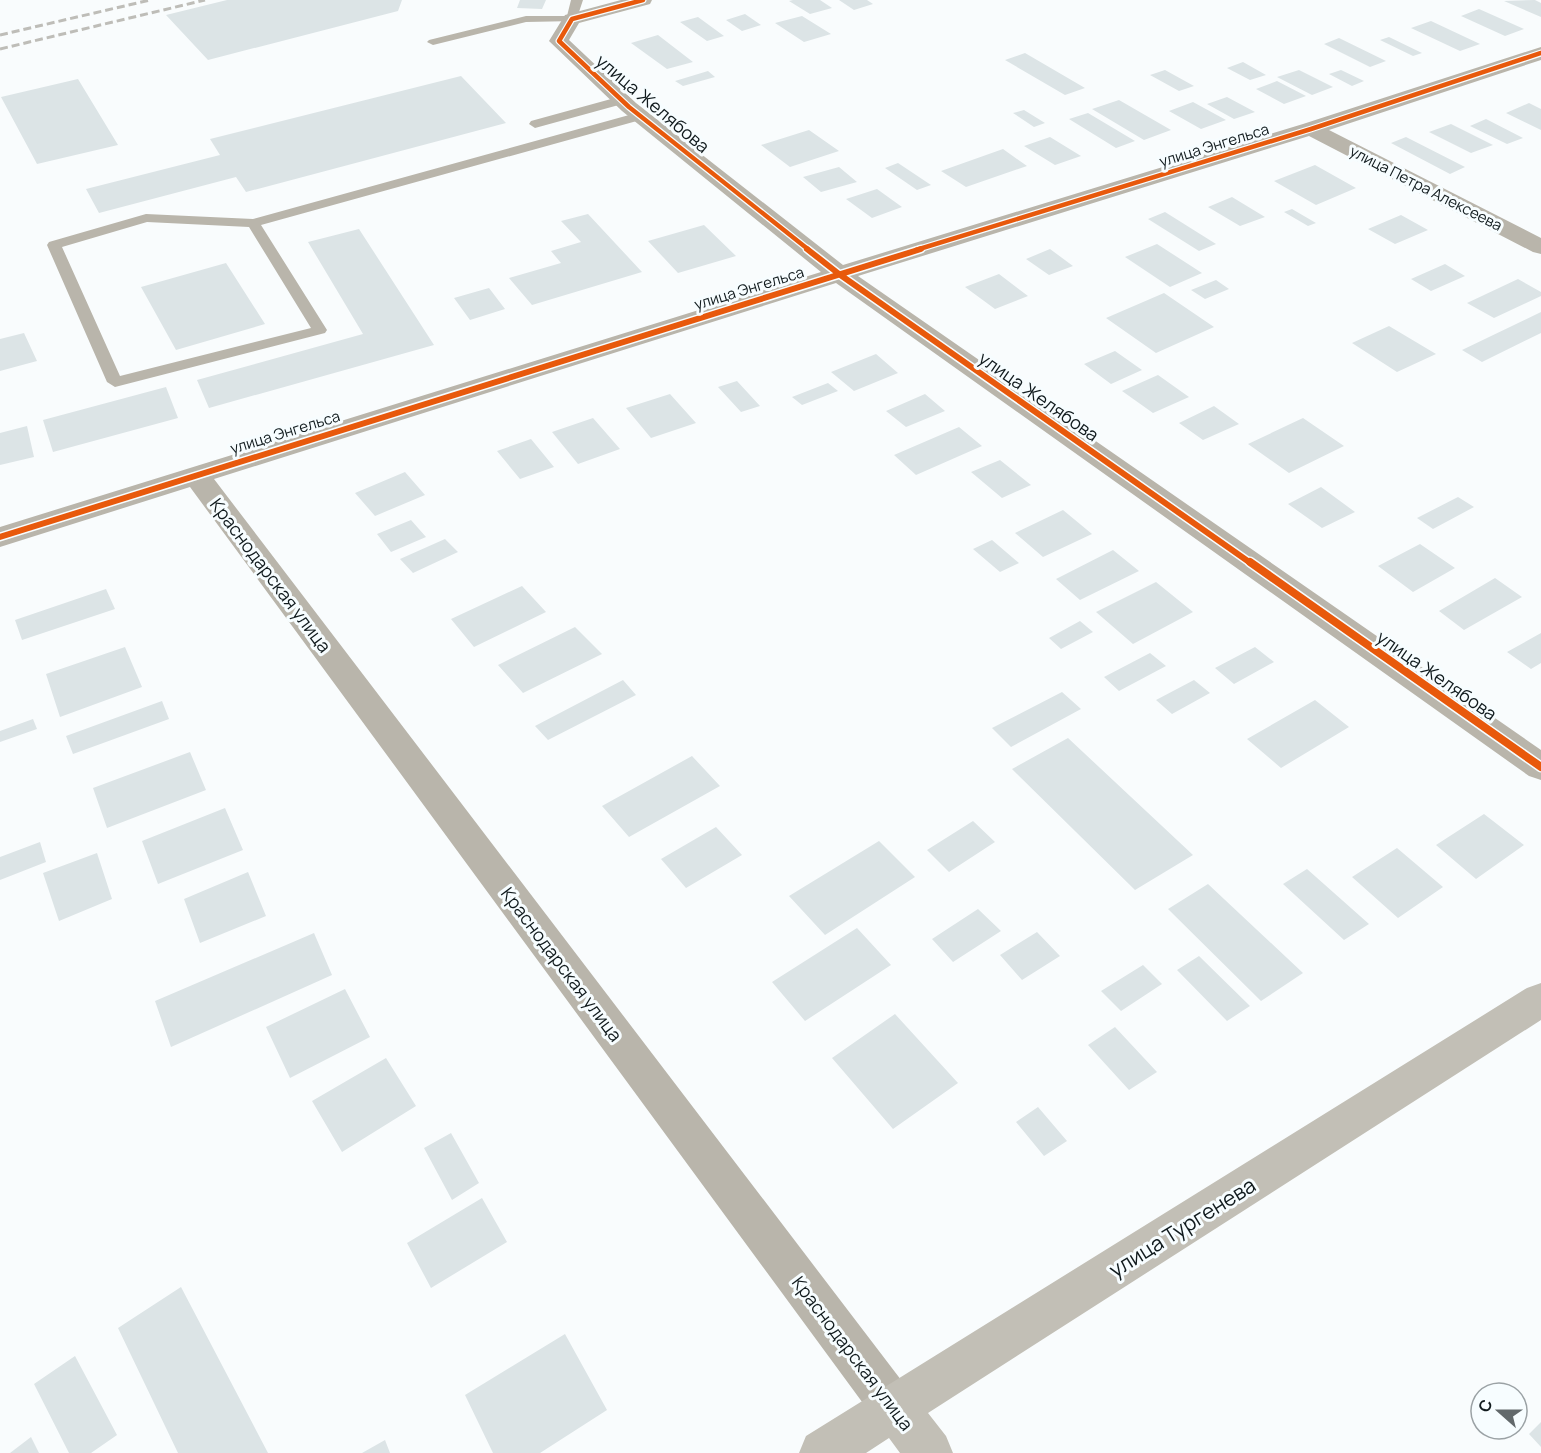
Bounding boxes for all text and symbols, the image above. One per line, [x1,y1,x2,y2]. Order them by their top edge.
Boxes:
street label: улица Желябова [591,48,715,158]
street label: улица Энгельса [1157,118,1271,172]
street label: улица Петра Алексеева [1346,140,1506,236]
street label: улица Энгельса [692,261,806,315]
street label: улица Желябова [974,346,1104,446]
street label: улица Энгельса [228,405,342,459]
street label: Краснодарская улица [205,493,337,657]
street label: улица Желябова [1372,625,1502,725]
street label: Краснодарская улица [496,882,628,1046]
street label: улица Тургенева [1103,1171,1261,1283]
street label: Краснодарская улица [787,1271,919,1435]
north arrow [1469,1381,1529,1441]
text: С [1473,1396,1497,1415]

